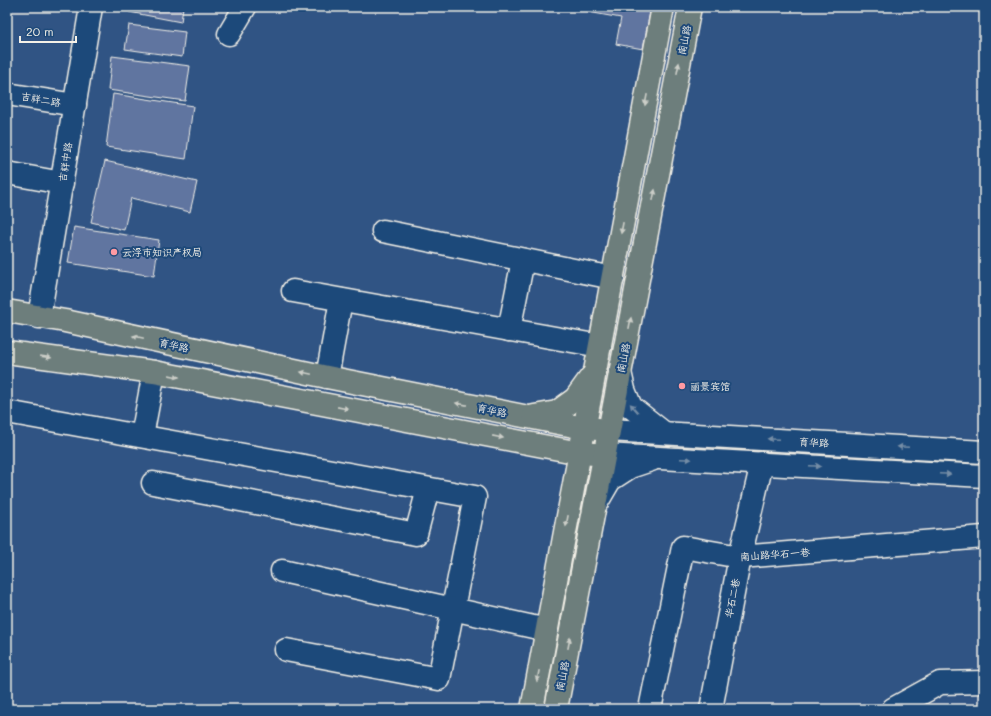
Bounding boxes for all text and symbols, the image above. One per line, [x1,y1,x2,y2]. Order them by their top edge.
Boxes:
scale bar [20,18,76,44]
text: 20 m [26,23,54,39]
street label: 南山路 [674,24,694,56]
one-way arrow [676,61,682,74]
street label: 吉祥二路 [20,89,62,109]
one-way arrow [643,94,649,107]
street label: 吉祥中路 [55,141,75,183]
one-way arrow [651,189,657,201]
one-way arrow [619,222,625,234]
place label: 云浮市知识产权局 [122,245,202,259]
marker: 云浮市知识产权局 [109,247,119,257]
one-way arrow [627,317,633,329]
one-way arrow [131,333,144,339]
street label: 育华路 [158,335,190,355]
street label: 南山路 [613,342,633,374]
one-way arrow [40,354,52,360]
one-way arrow [300,369,312,375]
one-way arrow [168,373,180,379]
place label: 丽景宾馆 [690,379,730,393]
marker: 丽景宾馆 [677,381,687,391]
one-way arrow [455,400,467,406]
street label: 育华路 [476,400,508,420]
one-way arrow [630,403,639,413]
one-way arrow [337,405,349,411]
street label: 育华路 [799,434,829,450]
one-way arrow [492,435,505,441]
one-way arrow [767,436,779,443]
one-way arrow [897,444,909,451]
one-way arrow [680,456,693,462]
one-way arrow [809,463,821,470]
one-way arrow [939,470,951,477]
one-way arrow [564,515,570,527]
street label: 南山路华石一巷 [740,545,811,563]
street label: 华石二巷 [721,576,743,619]
one-way arrow [566,637,572,649]
street label: 南山路 [552,660,572,692]
one-way arrow [535,670,541,683]

